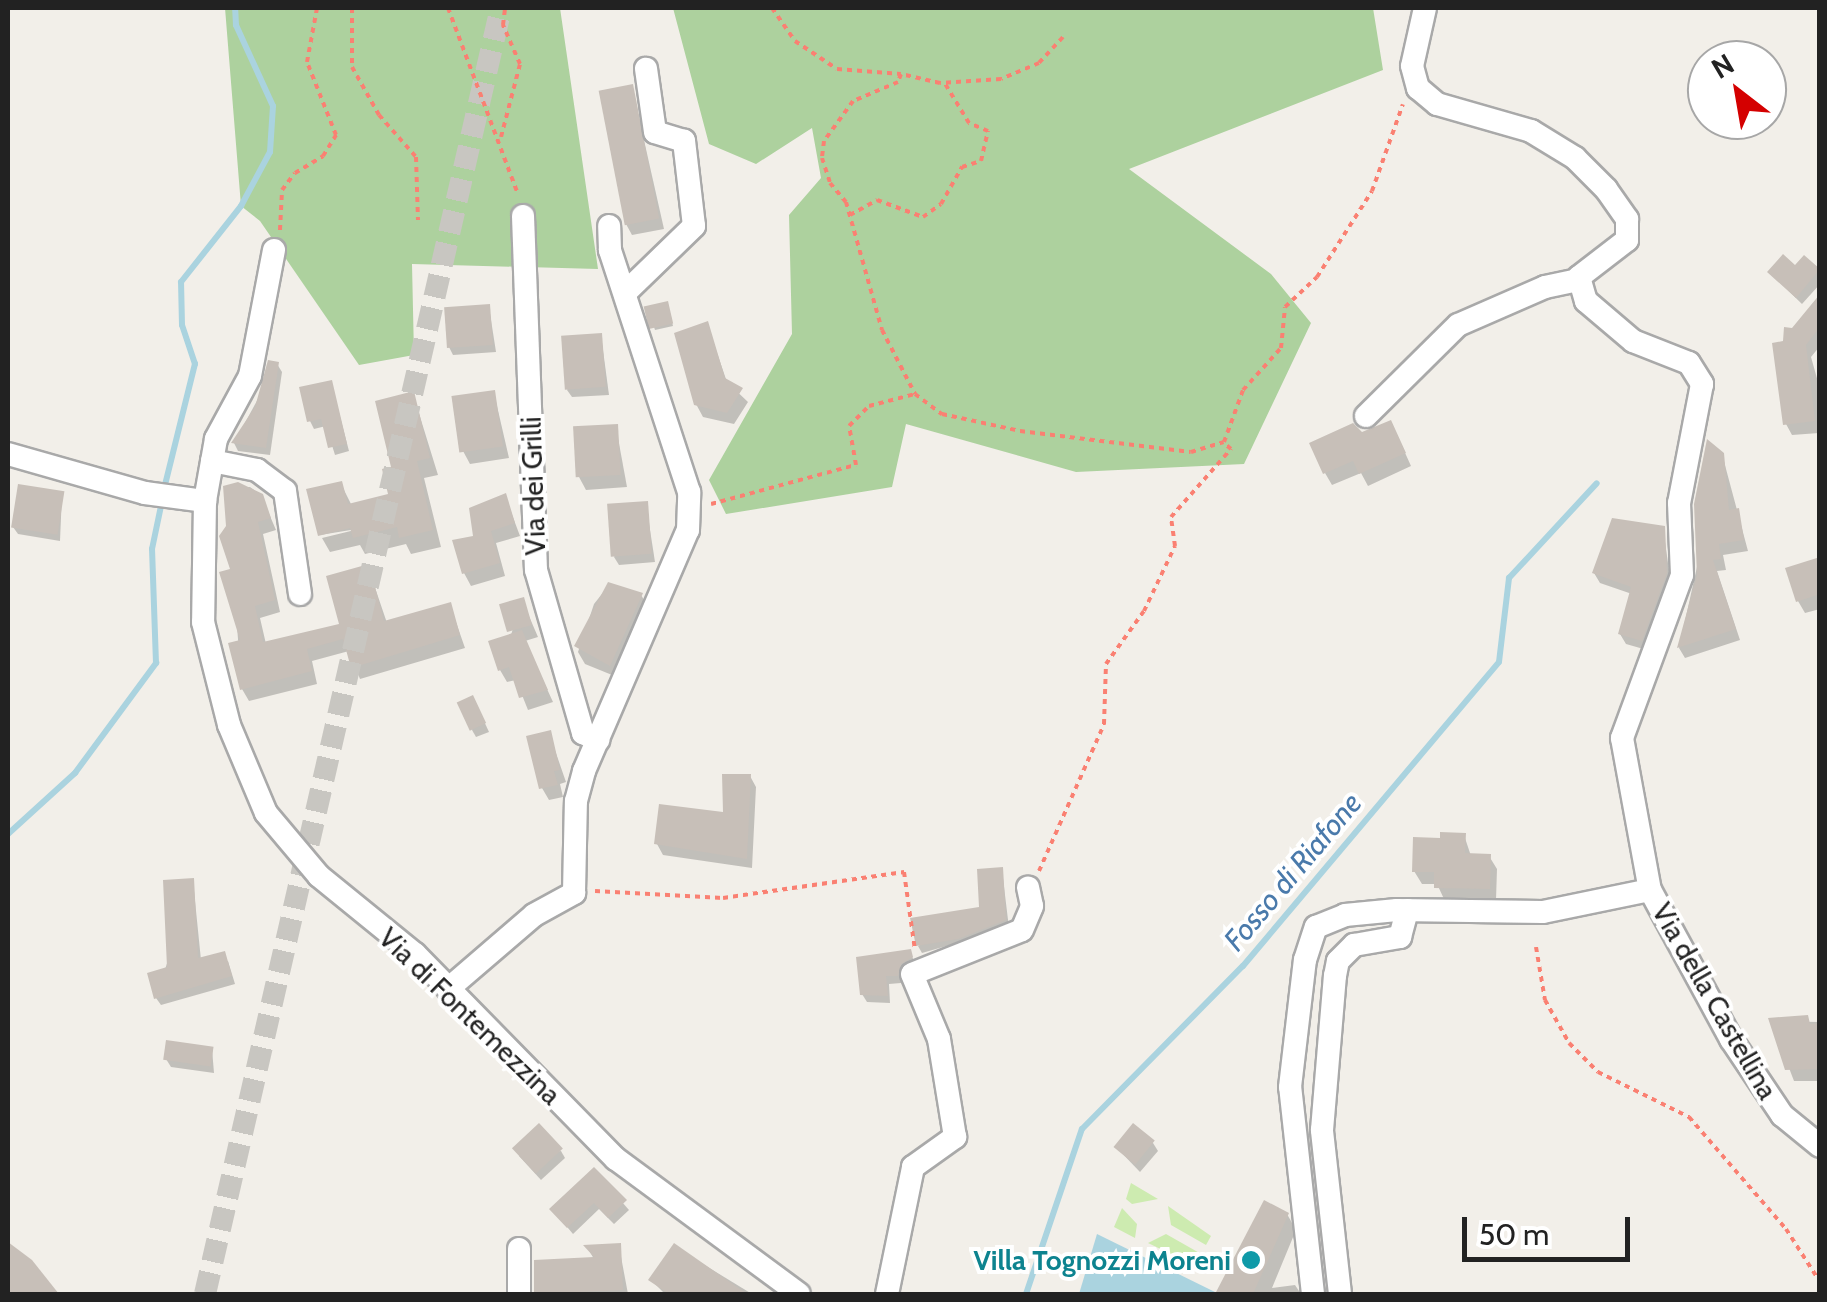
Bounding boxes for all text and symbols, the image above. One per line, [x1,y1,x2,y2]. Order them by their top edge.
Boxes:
north arrow [1687,40,1787,140]
text: N [1705,46,1740,86]
street label: Via dei Grilli [514,416,552,556]
water label: Fosso di Riafone [1217,786,1369,958]
street label: Via della Castellina [1645,897,1785,1105]
street label: Via di Fontemezzina [372,921,568,1111]
scale bar [1467,1197,1634,1259]
text: 50 m [1479,1216,1549,1253]
place label: Villa Tognozzi Moreni [973,1243,1231,1277]
marker: Villa Tognozzi Moreni [1240,1249,1262,1271]

